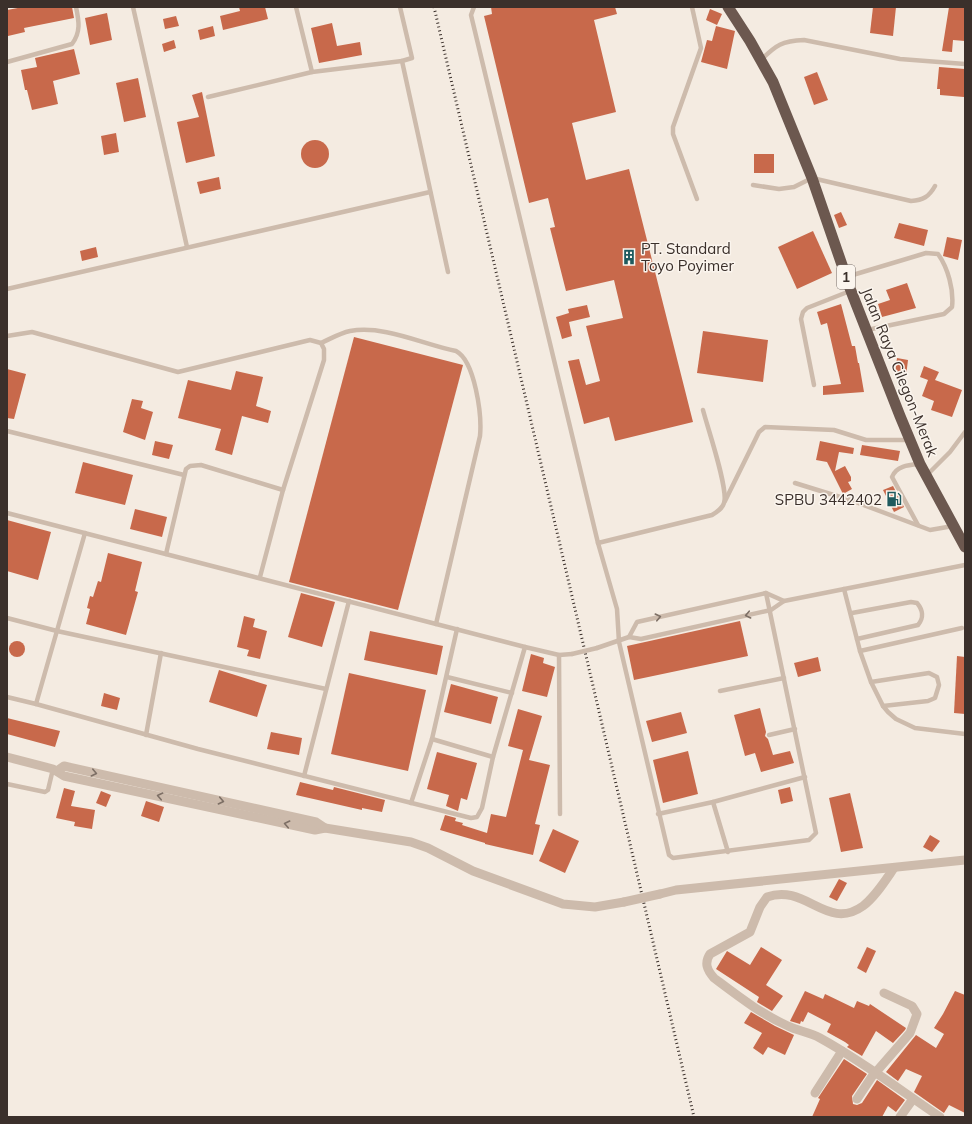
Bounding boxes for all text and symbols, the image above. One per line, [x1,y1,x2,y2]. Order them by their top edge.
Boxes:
place label: PT. Standard Toyo Poyimer [641,239,734,275]
building icon: PT. Standard Toyo Poyimer [620,248,638,266]
road number: 1 [837,265,855,289]
street label: Jalan Raya Cilegon-Merak [857,285,943,460]
place label: SPBU 3442402 [775,490,882,509]
fuel station icon: SPBU 3442402 [885,490,903,508]
one-way arrow [745,611,751,619]
one-way arrow [654,613,661,621]
one-way arrow [91,769,97,777]
one-way arrow [157,793,163,801]
one-way arrow [218,797,224,805]
one-way arrow [284,820,290,828]

